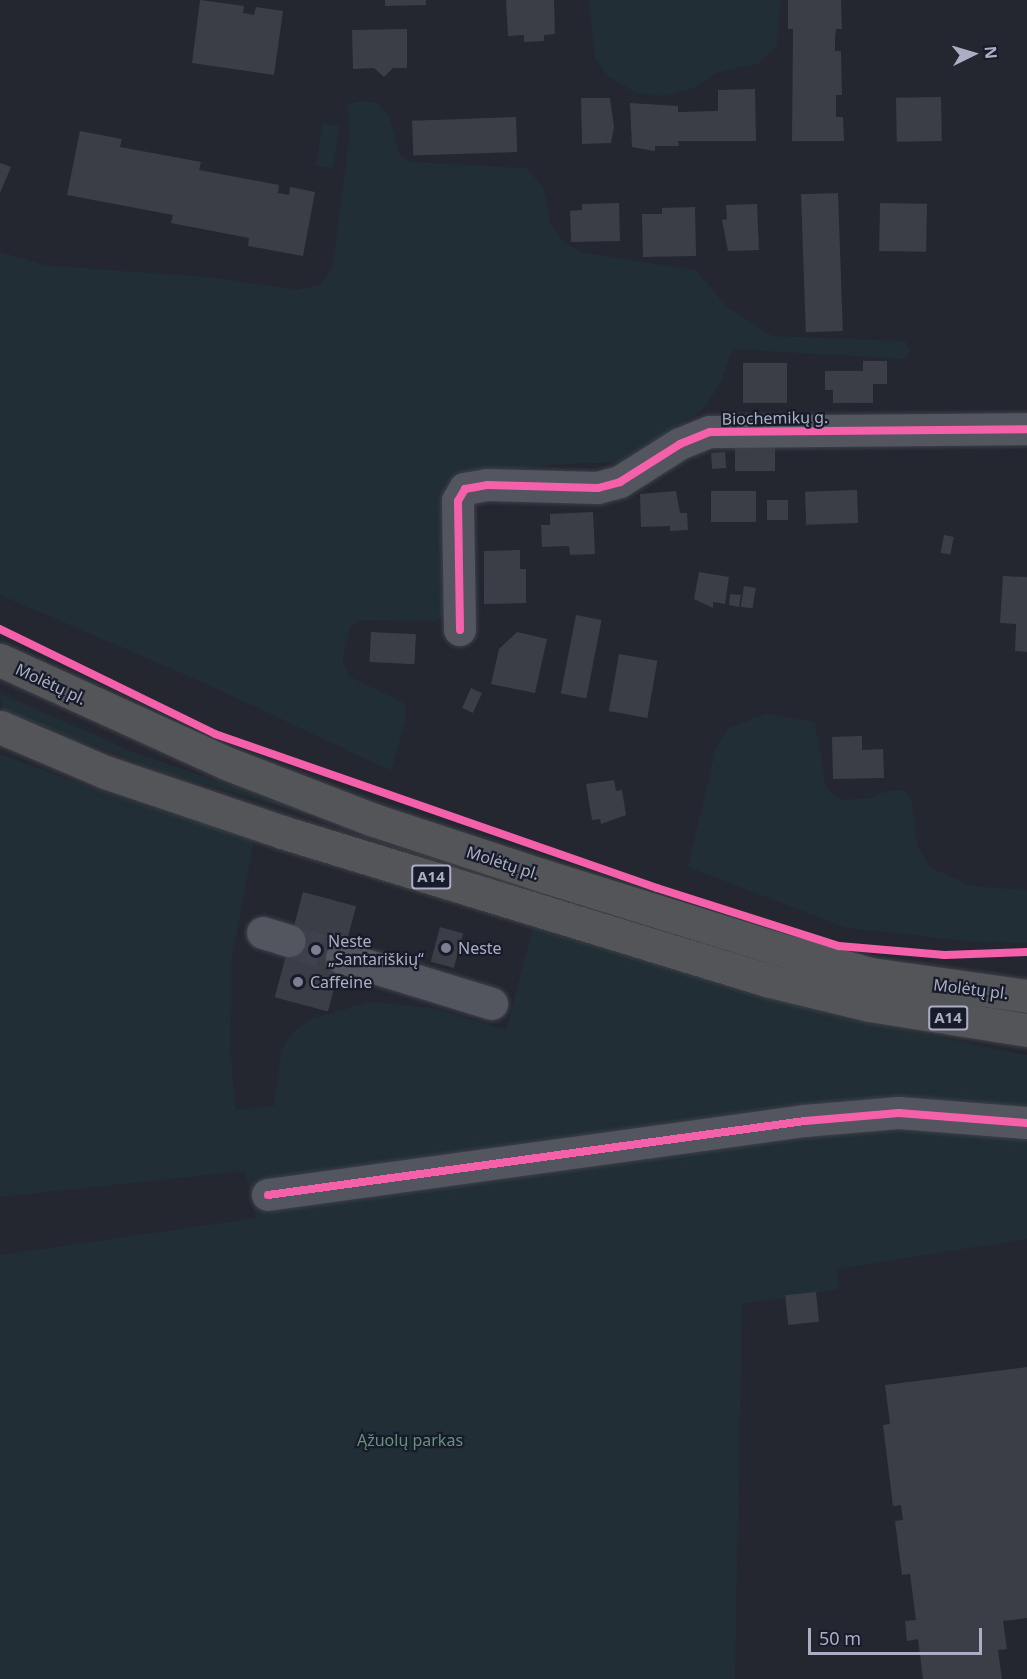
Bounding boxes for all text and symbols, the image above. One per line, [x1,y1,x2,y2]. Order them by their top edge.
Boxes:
north arrow [943,24,1003,84]
text: N [979,45,1002,60]
street label: Biochemikų g. [722,407,828,429]
street label: Molėtų pl. [13,659,89,709]
street label: Molėtų pl. [464,842,542,884]
road number: A14 [410,865,452,889]
place label: Neste „Santariškių“ [328,931,424,969]
place label: Neste [458,938,502,958]
marker: Neste [439,941,453,955]
marker: Neste „Santariškių“ [309,943,323,957]
place label: Caffeine [310,972,372,992]
marker: Caffeine [291,975,305,989]
street label: Molėtų pl. [932,975,1010,1003]
road number: A14 [927,1006,969,1030]
park label: Ąžuolų parkas [357,1430,463,1450]
scale bar [811,1616,985,1654]
text: 50 m [819,1626,861,1650]

